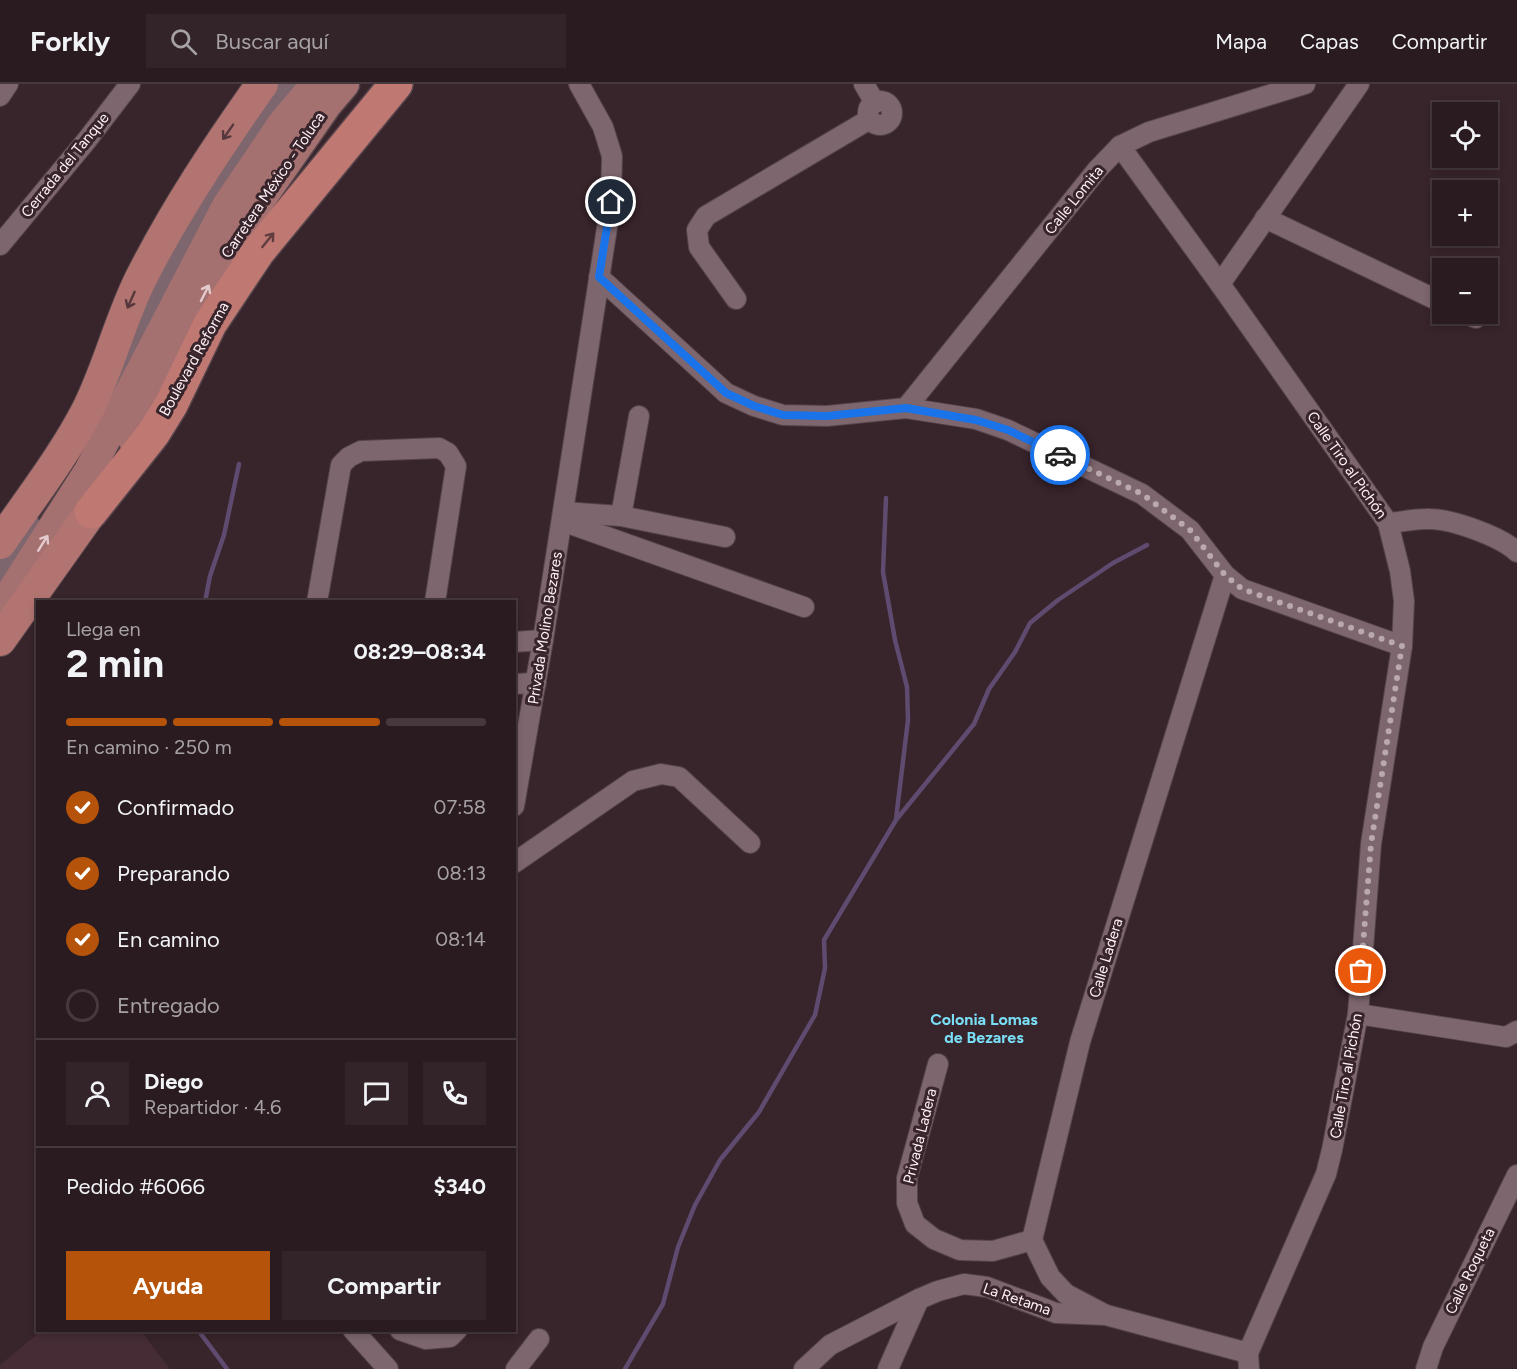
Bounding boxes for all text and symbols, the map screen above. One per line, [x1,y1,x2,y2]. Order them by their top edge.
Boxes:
search box [146,14,566,68]
text: Forkly [30,24,110,58]
icon: search [167,25,200,58]
text: Buscar aquí [215,28,329,55]
text: Mapa [1215,29,1267,54]
text: Capas [1300,29,1359,54]
text: Compartir [1392,29,1487,54]
map controls [1432,102,1498,324]
button: locate [1432,102,1498,168]
street label: Carretera México - Toluca [217,108,329,262]
street label: Cerrada del Tanque [17,109,113,221]
one-way arrow [222,123,234,139]
street label: Calle Lomita [1041,162,1107,238]
pin [585,176,636,227]
button: + [1432,180,1498,246]
icon: home [594,185,627,218]
one-way arrow [261,233,275,248]
button: − [1432,258,1498,324]
one-way arrow [200,284,212,302]
one-way arrow [125,291,136,309]
street label: Boulevard Reforma [155,299,233,419]
street label: Calle Tiro al Pichón [1303,408,1391,522]
courier [1030,425,1090,485]
icon: car [1044,439,1077,472]
one-way arrow [38,535,50,552]
street label: Privada Molino Bezares [524,550,566,706]
text: Llega en [66,617,141,641]
text: 08:29–08:34 [354,638,486,665]
text: 2 min [66,640,164,687]
text: En camino · 250 m [66,735,232,759]
icon: check [66,791,99,824]
text: Confirmado [117,794,234,821]
text: 07:58 [434,795,486,819]
icon: check [66,857,99,890]
text: Preparando [117,860,230,887]
text: 08:13 [437,861,486,885]
street label: Calle Ladera [1085,916,1127,1000]
icon: check [66,923,99,956]
text: En camino [117,926,220,953]
text: 08:14 [435,927,486,951]
pin [1335,945,1386,996]
icon: bag [1344,954,1377,987]
text: Entregado [117,992,220,1019]
district label: Colonia Lomas de Bezares [930,1010,1038,1047]
street label: Calle Tiro al Pichón [1326,1012,1366,1140]
button: person [66,1062,129,1125]
button: chat [345,1062,408,1125]
button: phone [423,1062,486,1125]
text: Diego [144,1068,203,1095]
street label: Privada Ladera [899,1086,941,1186]
text: Repartidor · 4.6 [144,1095,281,1119]
text: Pedido #6066 [66,1173,205,1200]
text: $340 [433,1173,486,1200]
street label: Calle Roqueta [1441,1225,1499,1317]
button: Ayuda [66,1251,270,1320]
button: Compartir [282,1251,486,1320]
street label: La Retama [981,1279,1053,1319]

